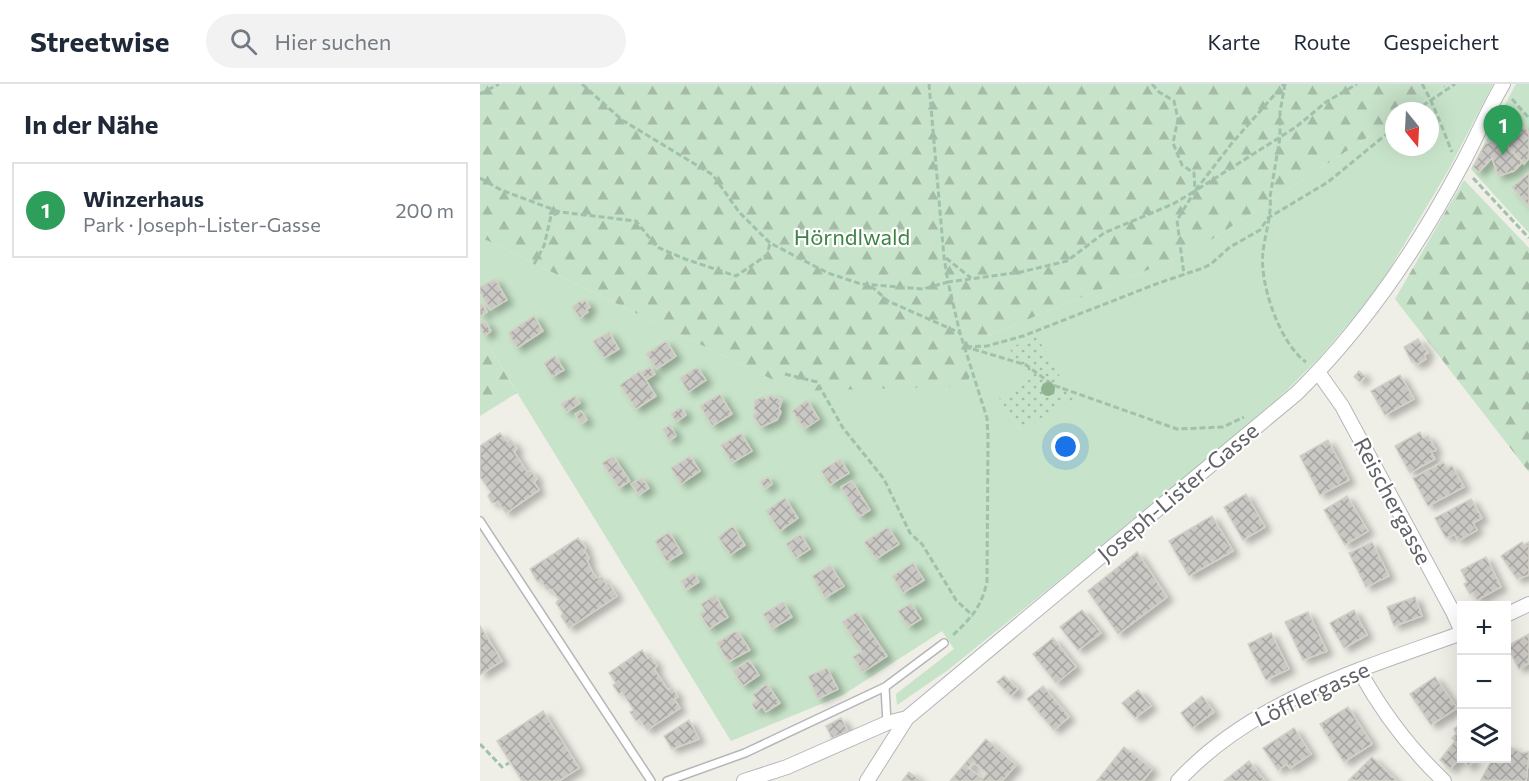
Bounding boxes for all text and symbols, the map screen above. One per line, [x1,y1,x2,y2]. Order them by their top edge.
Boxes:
search box [206,14,626,68]
text: Streetwise [30,24,170,58]
icon: search [227,25,260,58]
text: Hier suchen [275,28,391,55]
text: Karte [1207,29,1260,54]
text: Route [1293,29,1351,54]
text: Gespeichert [1384,29,1499,54]
north arrow [1385,102,1439,156]
pin: 1 [1484,106,1522,155]
text: In der Nähe [24,108,159,139]
text: Winzerhaus [83,185,204,212]
text: 1 [41,198,50,222]
text: 200 m [396,198,454,222]
text: Park · Joseph-Lister-Gasse [83,212,321,236]
park label: Hörndlwald [794,223,910,250]
street label: Joseph-Lister-Gasse [1092,416,1264,567]
your location [1051,432,1080,461]
street label: Reischergasse [1349,433,1438,569]
map controls [1457,601,1511,763]
button: + [1457,601,1511,655]
street label: Löfflergasse [1250,655,1373,732]
button: − [1457,655,1511,709]
button: layers [1457,709,1511,763]

